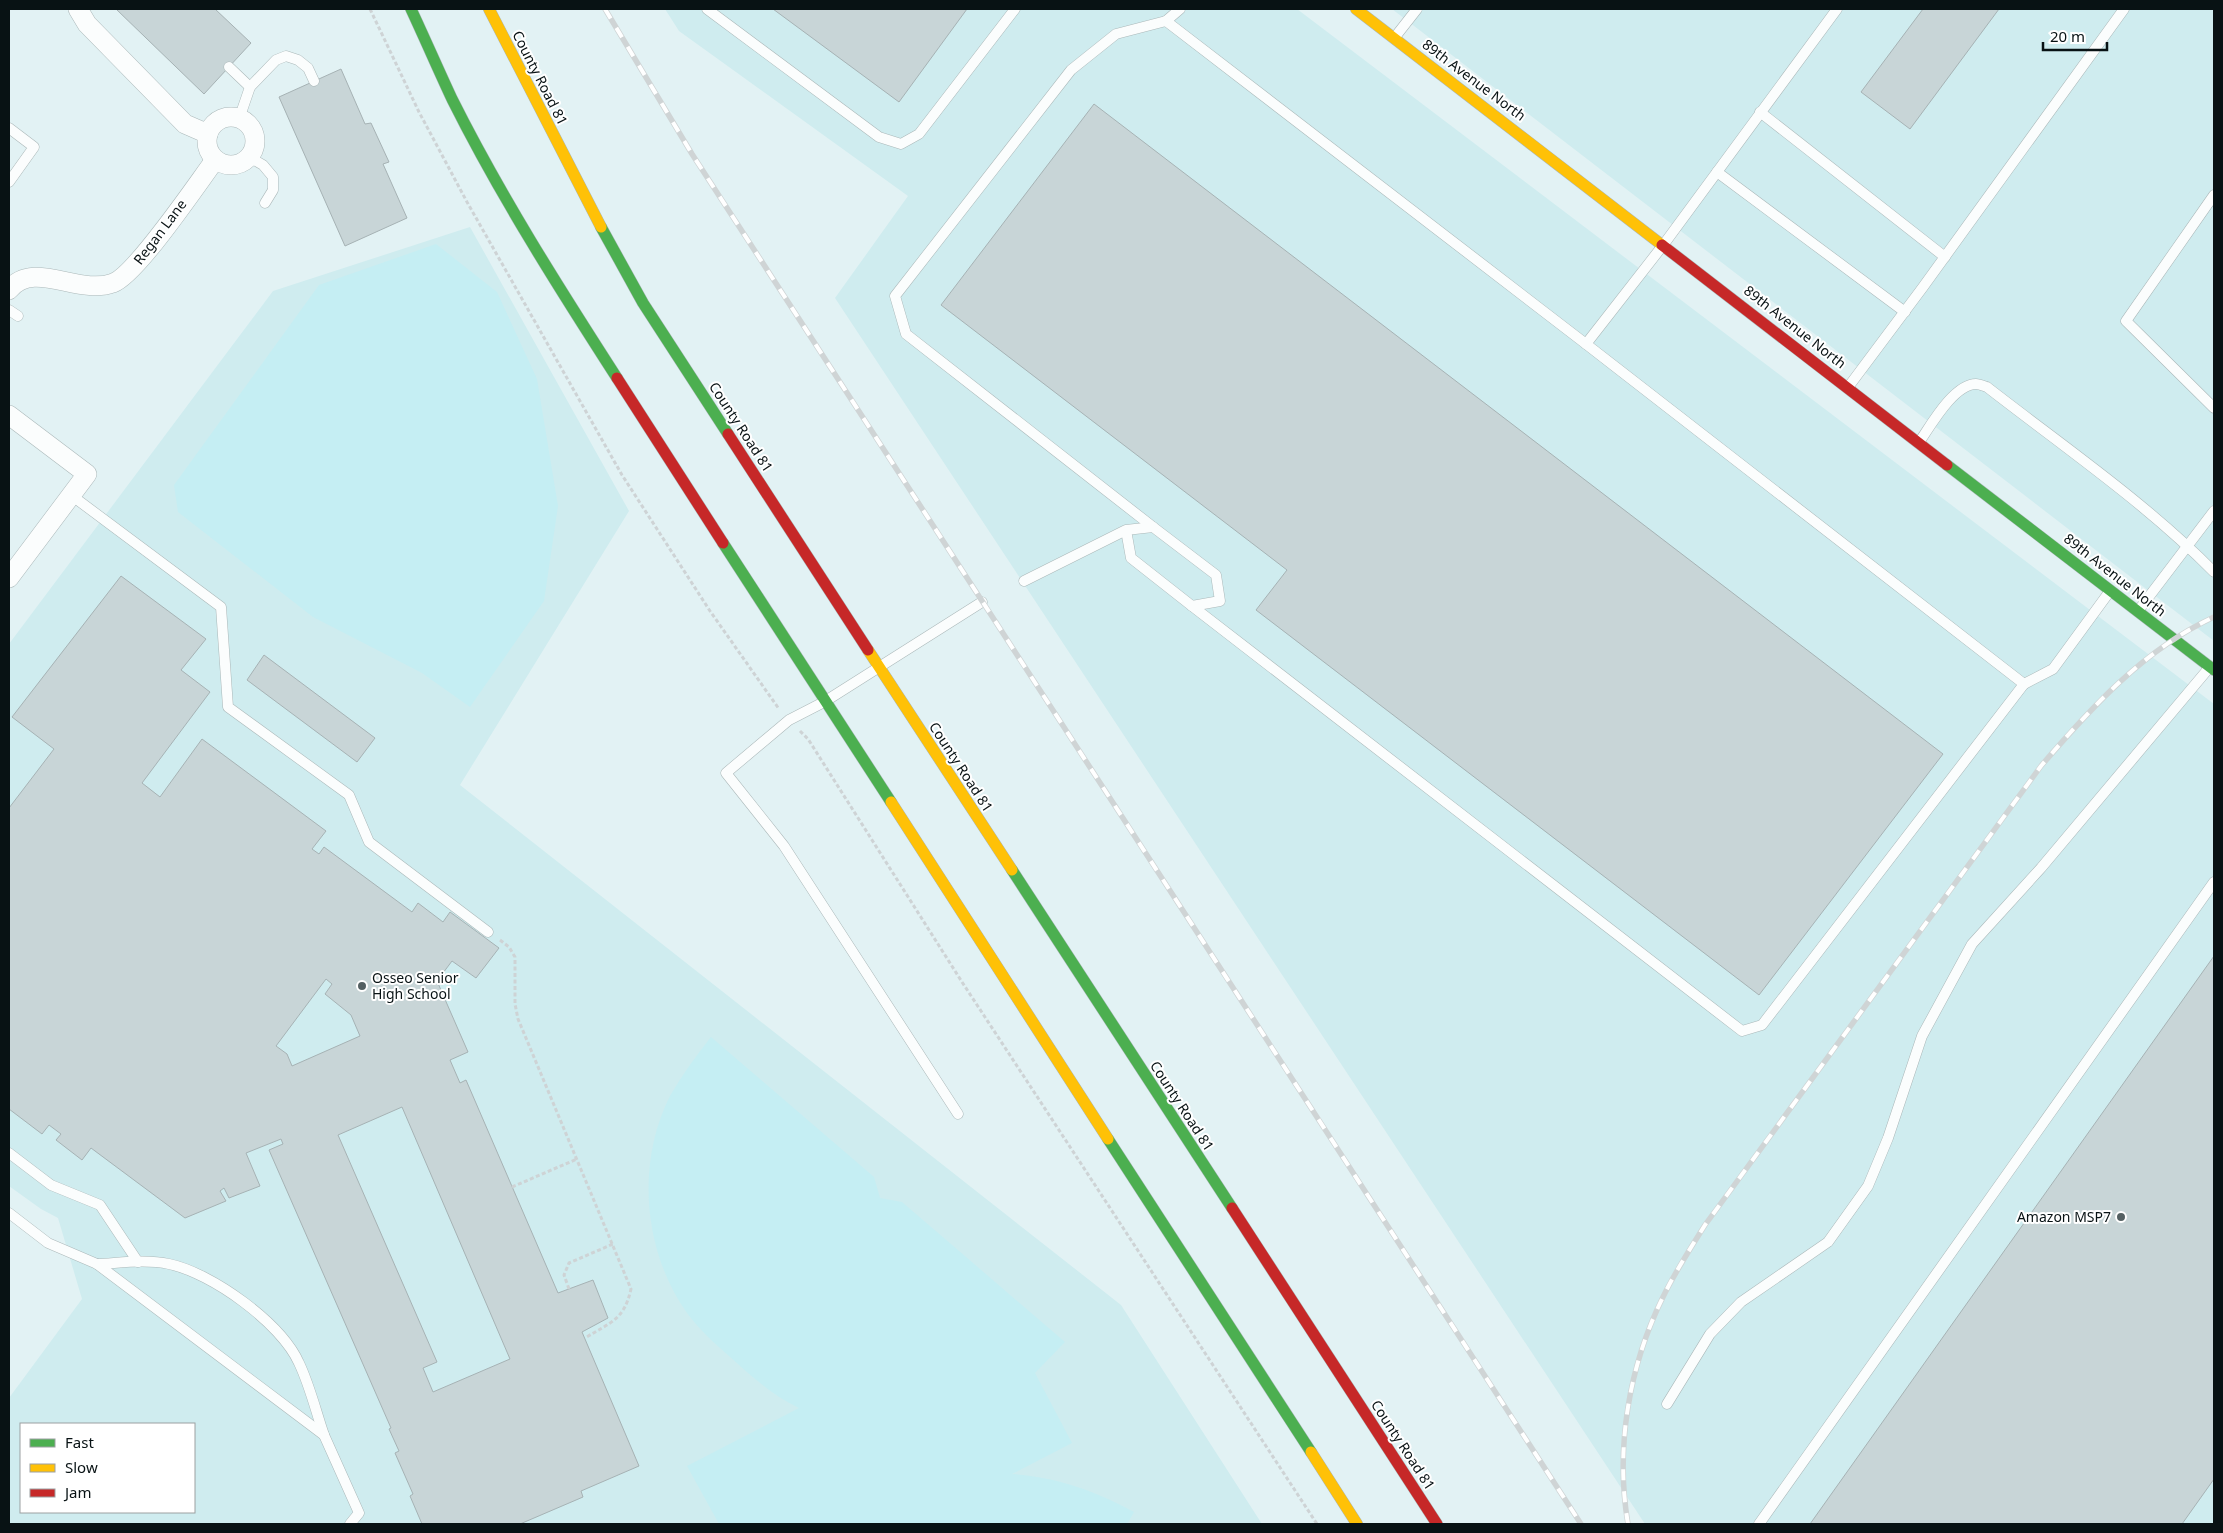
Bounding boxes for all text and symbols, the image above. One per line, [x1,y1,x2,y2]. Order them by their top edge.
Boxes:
scale bar [2043,20,2107,52]
text: 20 m [2050,26,2085,46]
street label: County Road 81 [508,27,572,128]
street label: 89th Avenue North [1419,34,1530,125]
street label: Regan Lane [129,195,190,268]
street label: 89th Avenue North [1740,281,1850,372]
street label: County Road 81 [705,378,778,475]
street label: 89th Avenue North [2060,529,2170,620]
street label: County Road 81 [925,718,998,815]
place label: Osseo Senior High School [372,968,459,1003]
marker: Osseo Senior High School [356,980,368,992]
street label: County Road 81 [1146,1057,1219,1154]
place label: Amazon MSP7 [2017,1207,2111,1226]
marker: Amazon MSP7 [2115,1211,2127,1223]
street label: County Road 81 [1367,1396,1440,1493]
legend [20,1423,195,1513]
text: Fast [65,1432,94,1452]
text: Slow [65,1457,98,1477]
text: Jam [63,1482,92,1502]

